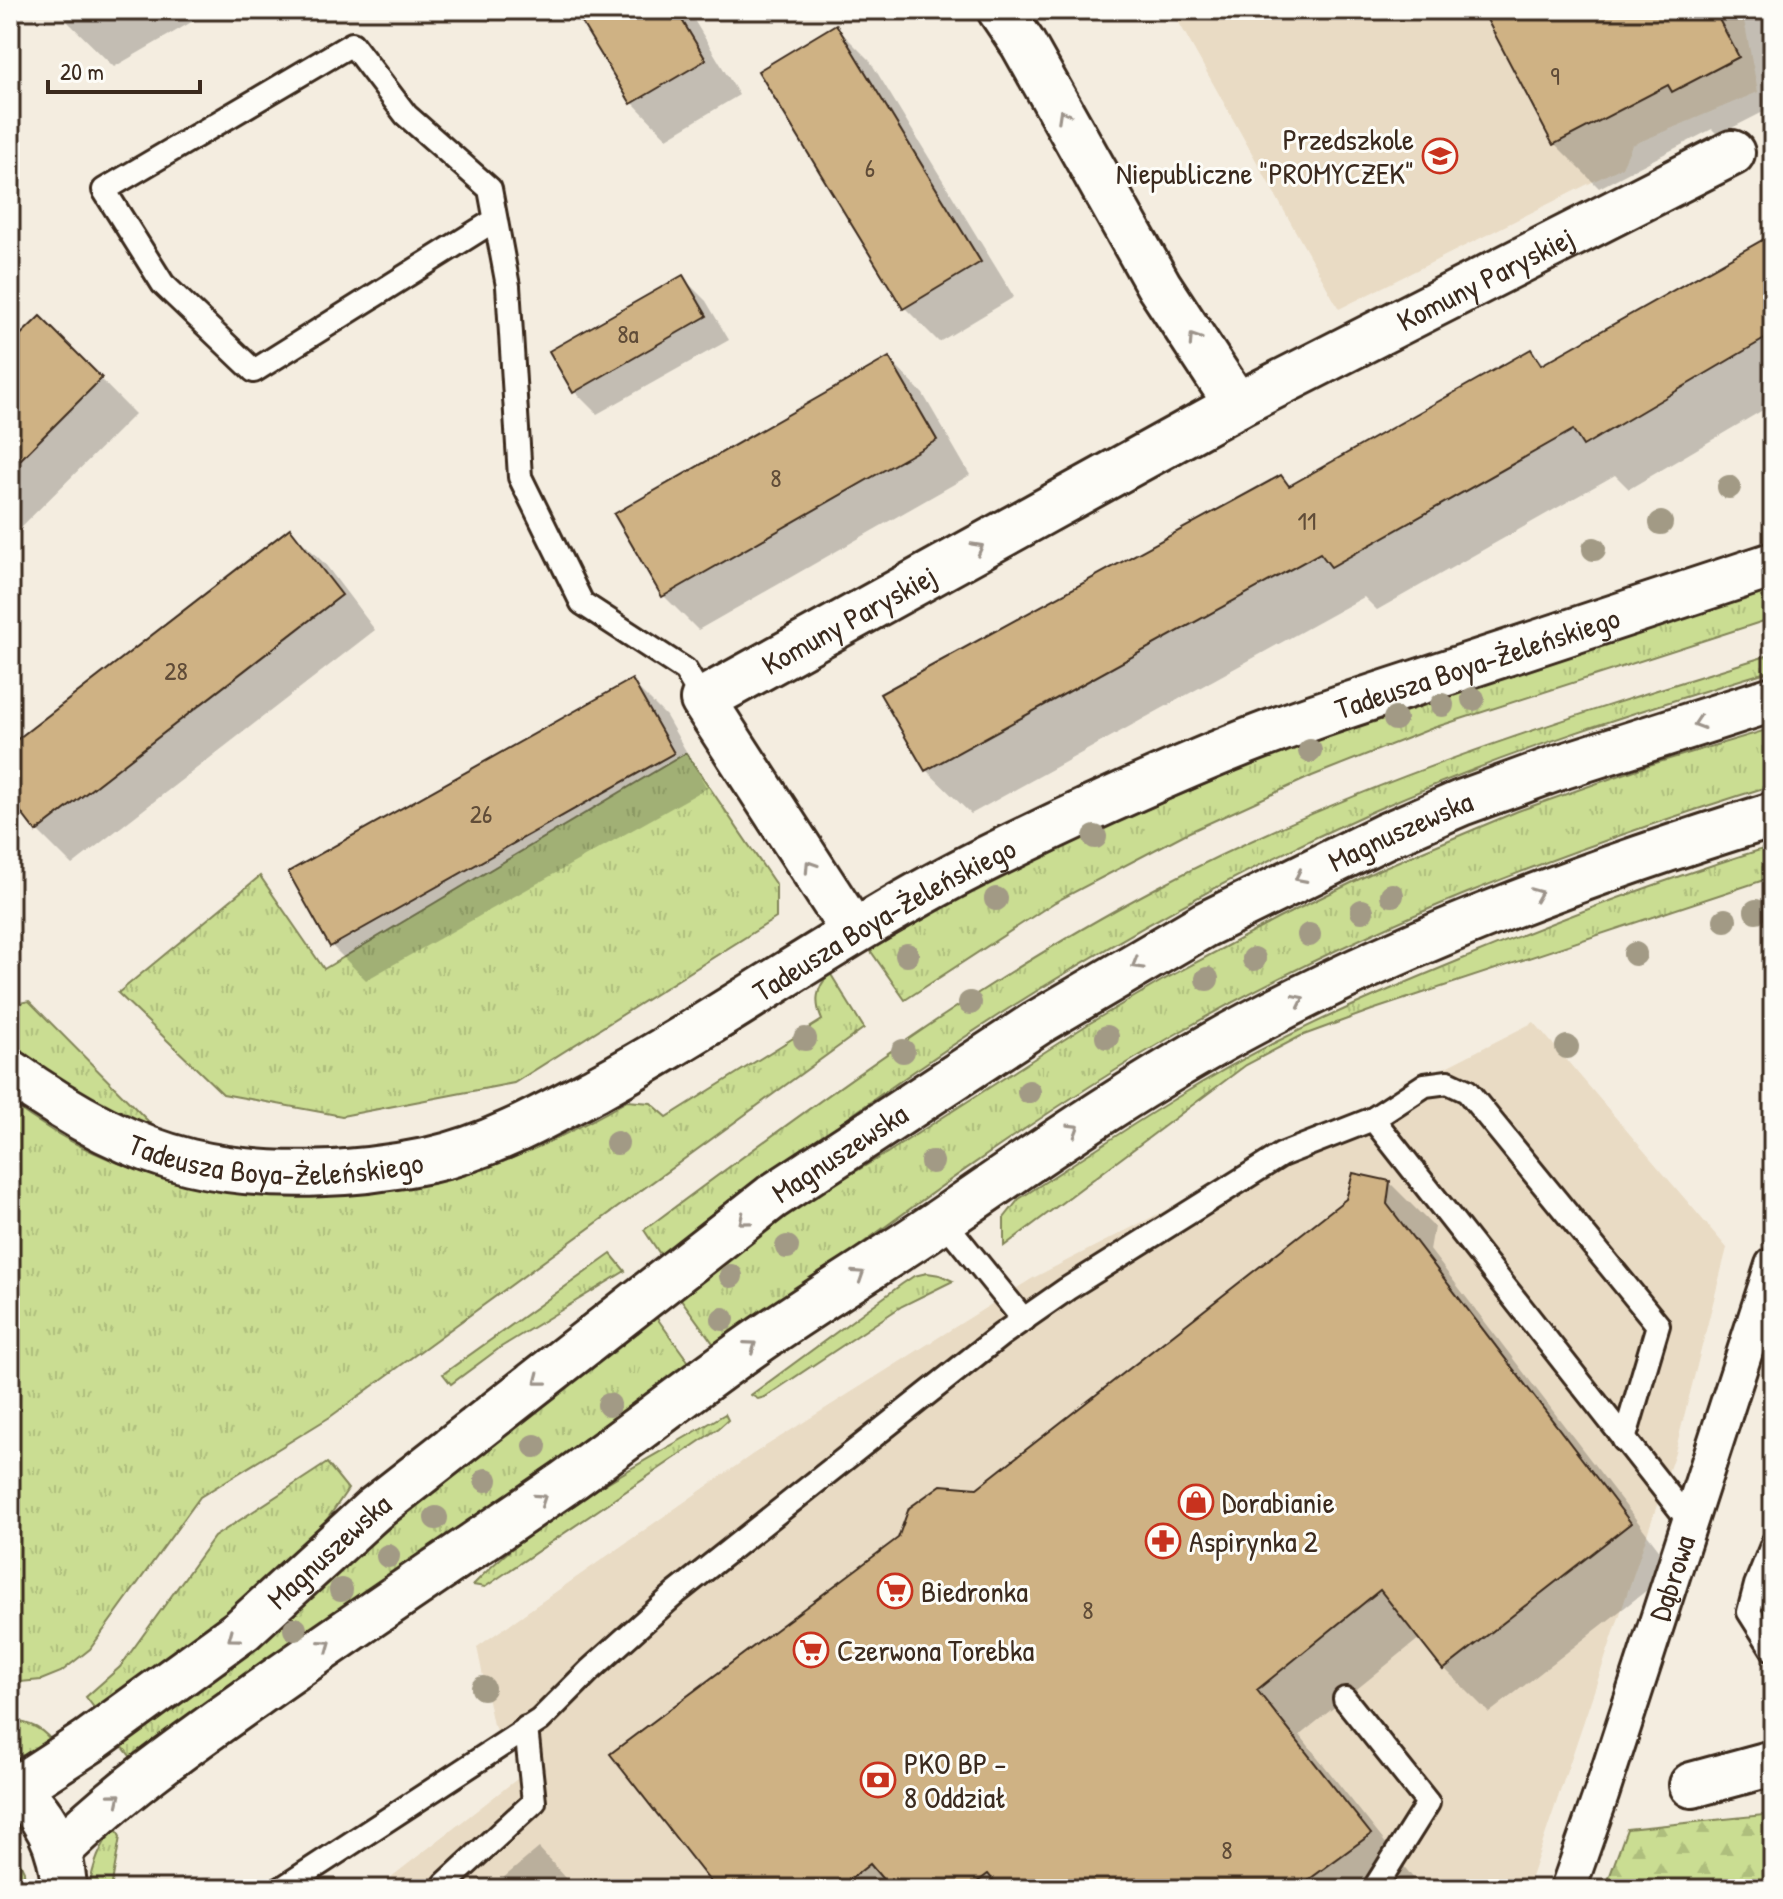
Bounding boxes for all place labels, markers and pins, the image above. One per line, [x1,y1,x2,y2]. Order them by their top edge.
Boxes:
place label: Przedszkole Niepubliczne "PROMYCZEK" [1116,119,1414,193]
school or university icon: Przedszkole Niepubliczne "PROMYCZEK" [1421,137,1459,175]
place label: Dorabianie [1222,1482,1335,1522]
shop icon: Dorabianie [1177,1483,1215,1521]
place label: Aspirynka 2 [1189,1521,1318,1561]
pharmacy icon: Aspirynka 2 [1144,1522,1182,1560]
place label: Biedronka [921,1571,1028,1611]
supermarket icon: Biedronka [876,1572,914,1610]
place label: Czerwona Torebka [837,1630,1034,1670]
supermarket icon: Czerwona Torebka [792,1631,830,1669]
place label: PKO BP - 8 Oddział [904,1743,1007,1817]
bank icon: PKO BP - 8 Oddział [859,1761,897,1799]

